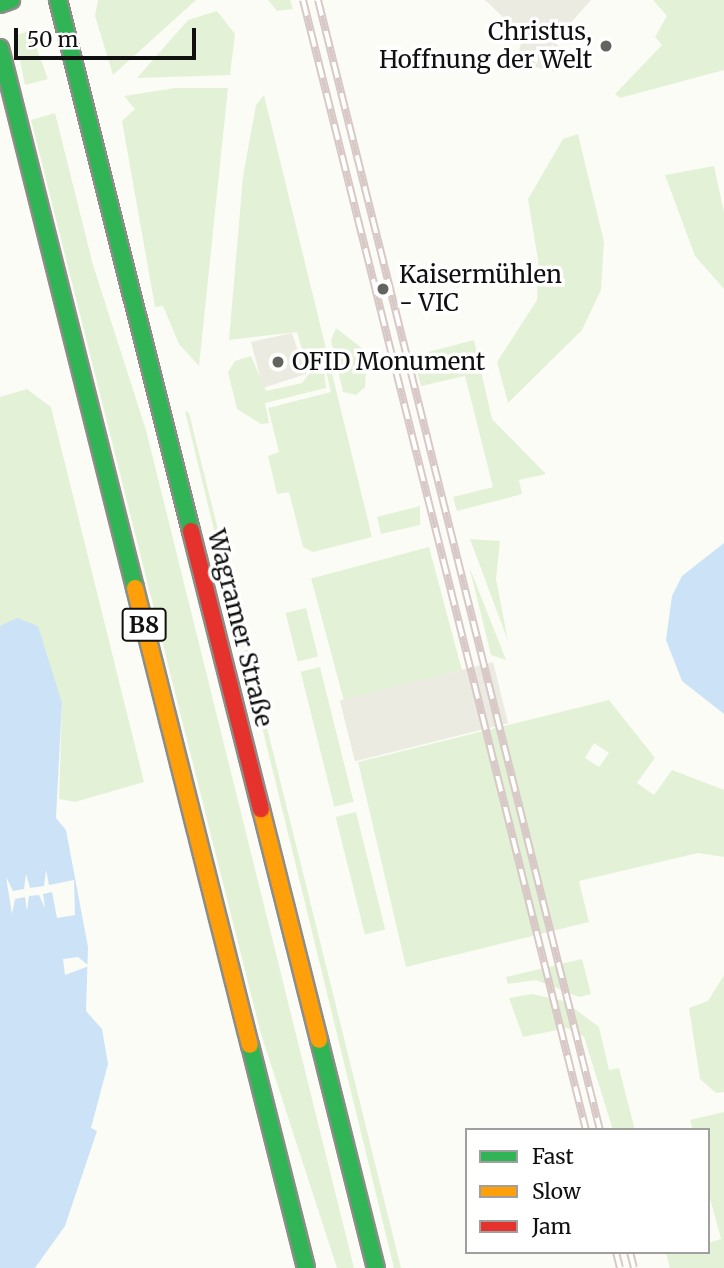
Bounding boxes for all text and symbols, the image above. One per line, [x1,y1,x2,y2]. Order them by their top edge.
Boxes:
scale bar [18,14,200,58]
place label: Christus, Hoffnung der Welt [379,18,592,74]
text: 50 m [27,26,78,53]
marker: Christus, Hoffnung der Welt [598,38,614,54]
place label: Kaisermühlen - VIC [399,261,562,317]
marker: Kaisermühlen - VIC [373,279,393,299]
place label: OFID Monument [292,348,485,376]
marker: OFID Monument [270,354,286,370]
street label: Wagramer Straße [202,526,278,730]
road number: B8 [121,606,167,645]
legend [465,1128,710,1254]
text: Fast [532,1143,574,1170]
text: Slow [532,1178,581,1205]
text: Jam [532,1213,571,1240]

